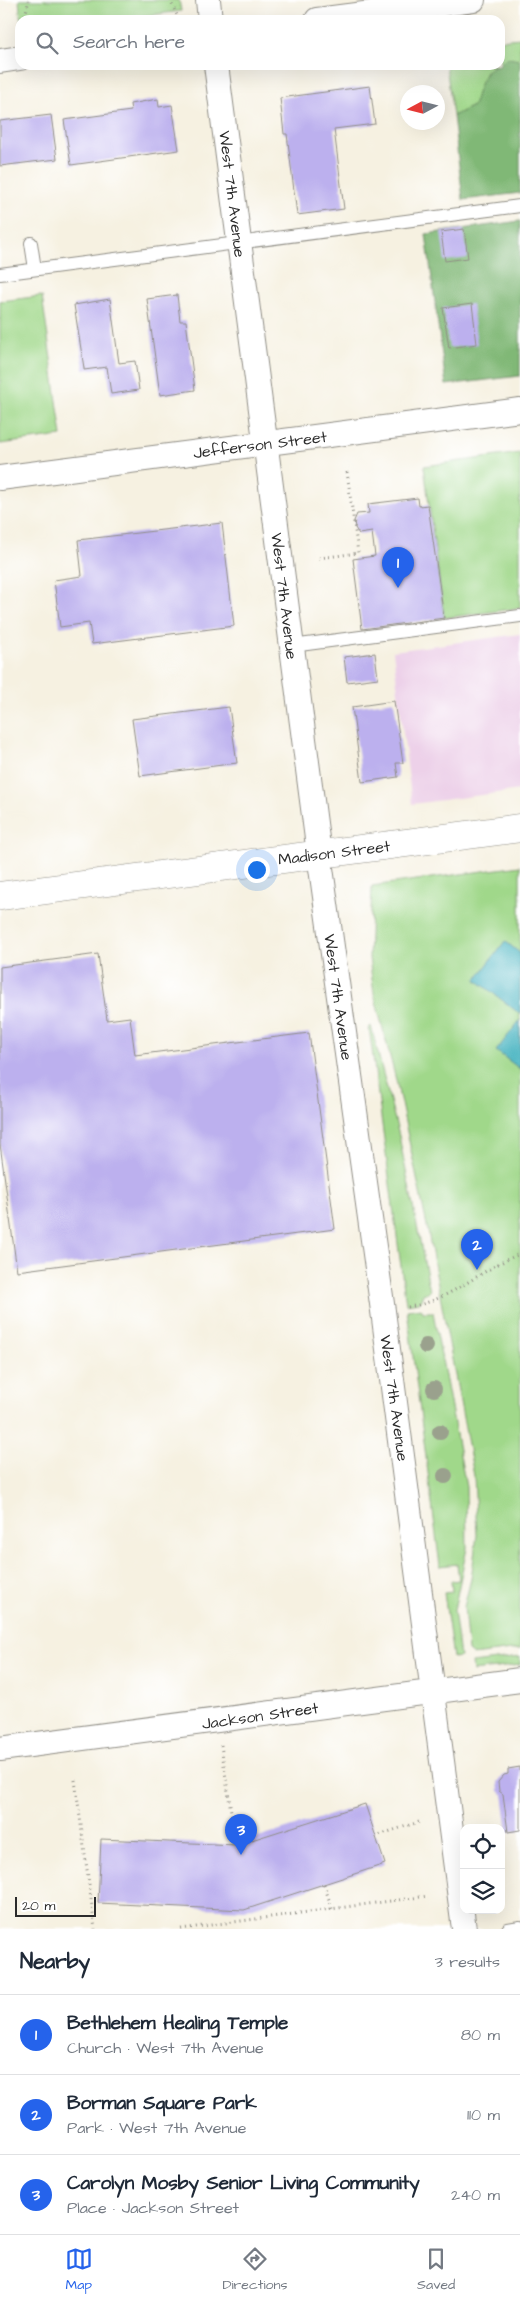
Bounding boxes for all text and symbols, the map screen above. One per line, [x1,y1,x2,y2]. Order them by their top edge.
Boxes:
search box [15,15,505,70]
icon: search [33,29,61,57]
text: Search here [73,29,185,56]
north arrow [400,85,445,130]
street label: West 7th Avenue [213,130,251,259]
street label: Jefferson Street [192,426,329,464]
street label: West 7th Avenue [265,532,303,661]
pin: 1 [382,547,414,588]
street label: Madison Street [277,835,392,871]
your location [244,857,270,883]
street label: West 7th Avenue [318,933,358,1062]
pin: 2 [461,1229,493,1270]
street label: West 7th Avenue [374,1334,414,1463]
street label: Jackson Street [200,1697,320,1735]
pin: 3 [225,1814,257,1855]
map controls [460,1824,505,1914]
button: locate [460,1824,505,1869]
button: layers [460,1869,505,1914]
scale bar [15,1894,96,1917]
text: 20 m [22,1896,55,1916]
text: Nearby [20,1947,90,1976]
text: 3 results [435,1951,500,1973]
text: Bethlehem Healing Temple [67,2010,288,2037]
text: 1 [35,2024,37,2046]
text: 80 m [461,2024,500,2046]
text: Church · West 7th Avenue [67,2037,264,2059]
text: Borman Square Park [67,2090,257,2117]
text: 2 [31,2104,41,2126]
text: 110 m [467,2104,500,2126]
text: Park · West 7th Avenue [67,2117,246,2139]
text: Carolyn Mosby Senior Living Community [67,2170,420,2197]
text: 3 [32,2184,40,2206]
text: 240 m [451,2184,500,2206]
text: Place · Jackson Street [67,2197,239,2219]
tab: Map [65,2245,93,2295]
tab: Directions [222,2245,287,2295]
tab: Saved [417,2245,455,2295]

